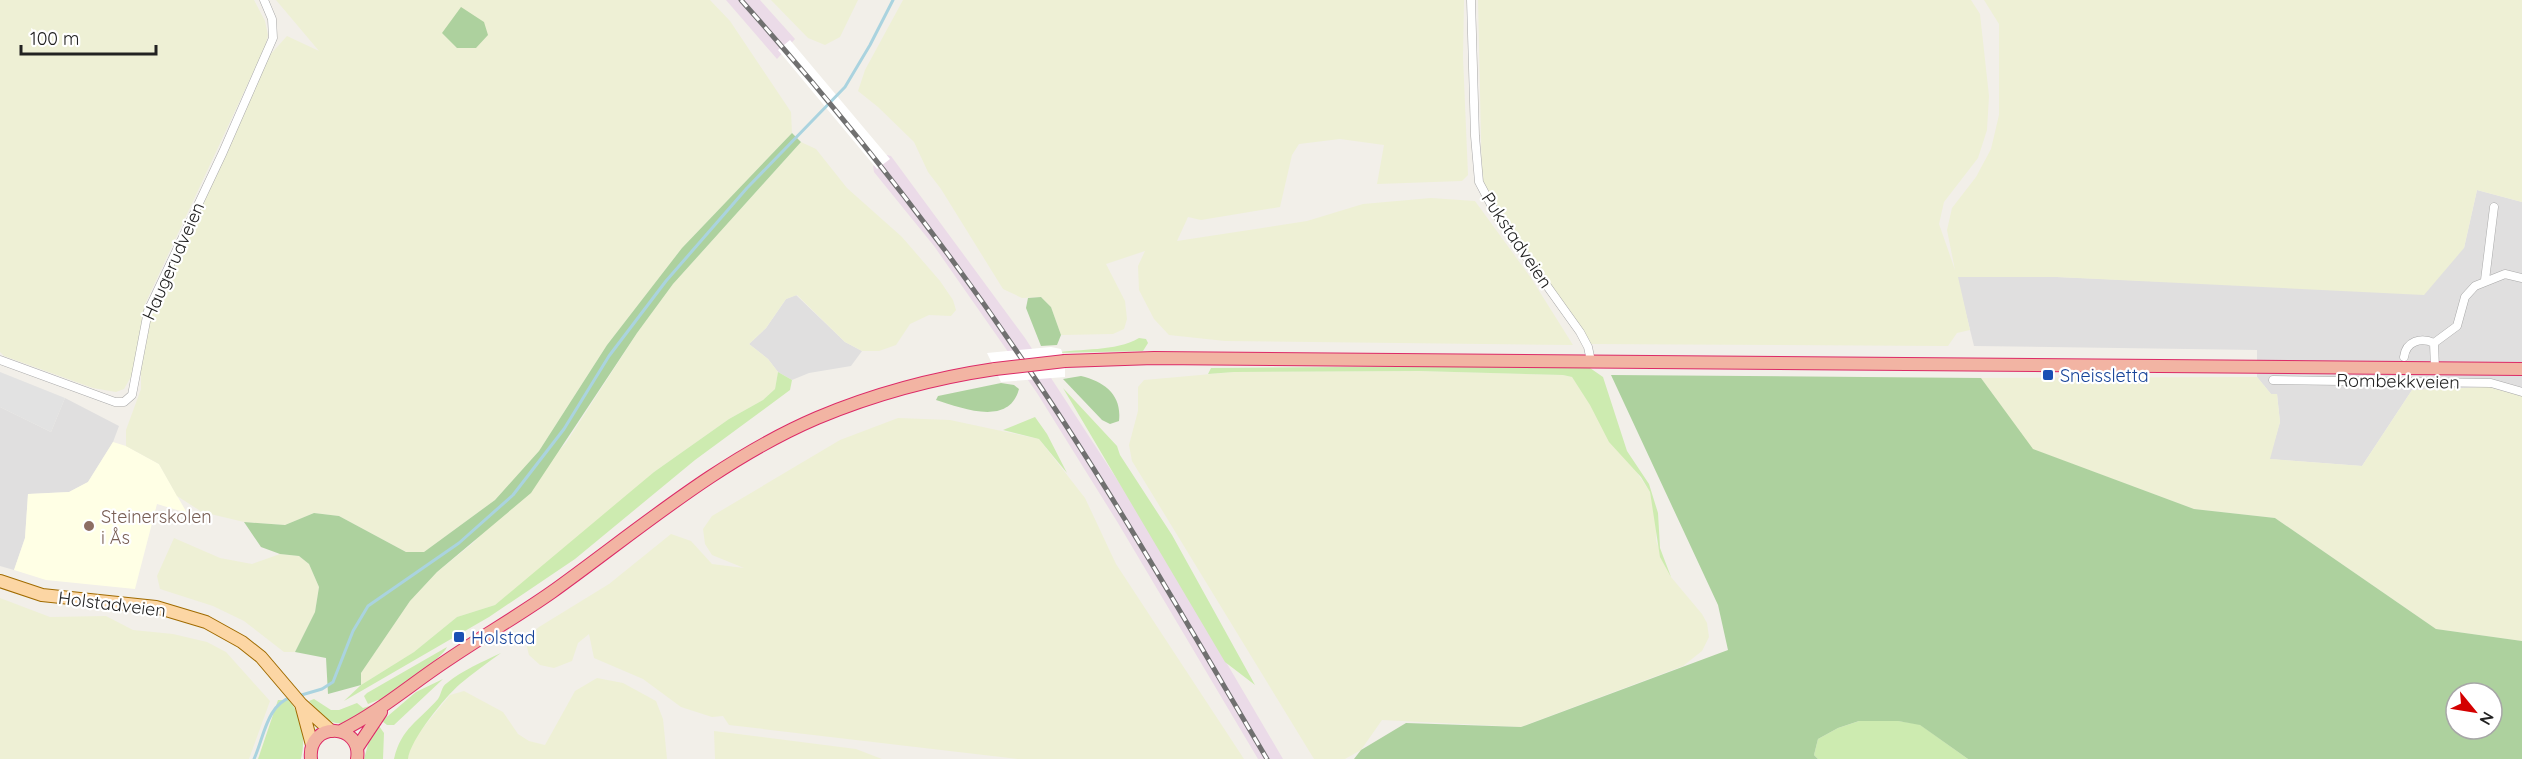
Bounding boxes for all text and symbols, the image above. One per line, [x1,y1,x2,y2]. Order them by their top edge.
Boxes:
scale bar [21,18,156,56]
text: 100 m [30,27,79,50]
street label: Pukstadveien [1476,188,1558,292]
street label: Haugerudveien [137,198,209,324]
place label: Sneissletta [2060,364,2149,387]
marker: Sneissletta [2041,368,2055,382]
street label: Rombekkveien [2336,368,2460,394]
place label: Steinerskolen i Ås [101,505,212,549]
marker: Steinerskolen i Ås [82,519,96,533]
street label: Holstadveien [57,586,167,622]
place label: Holstad [471,626,535,649]
marker: Holstad [452,630,466,644]
north arrow [2444,681,2504,741]
text: N [2475,708,2499,729]

